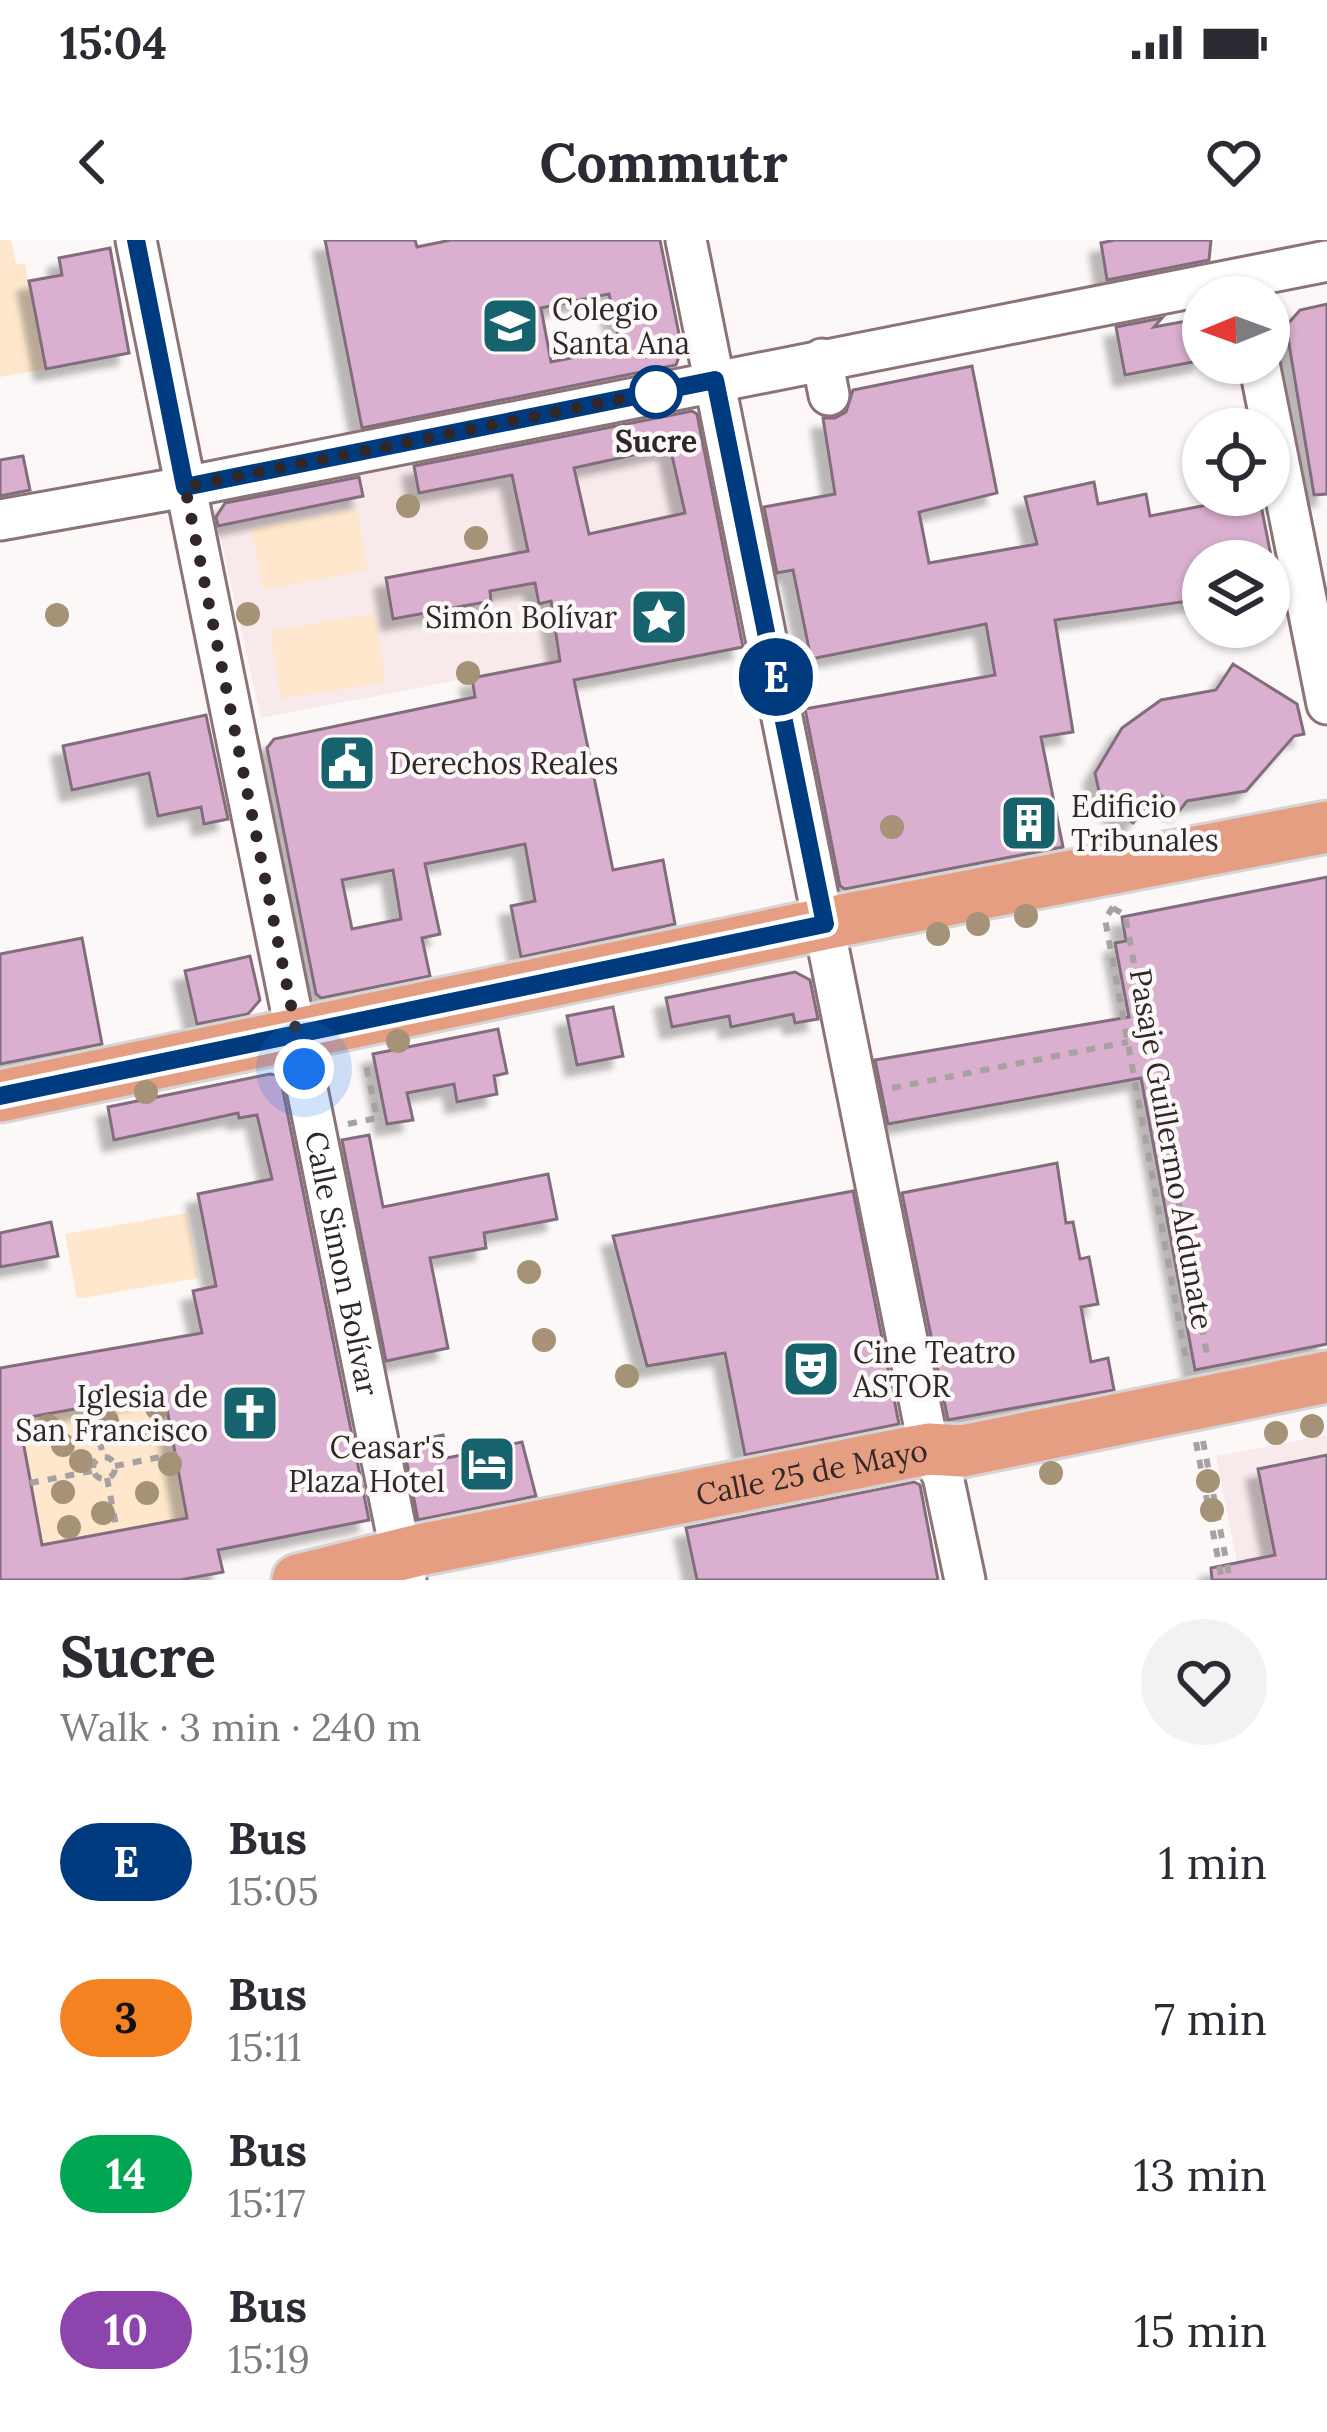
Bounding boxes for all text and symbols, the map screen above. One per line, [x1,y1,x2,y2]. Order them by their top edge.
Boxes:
text: 15:04 [60,14,167,71]
text: Commutr [539,128,788,197]
icon: back [60,129,126,195]
icon: heart [1201,129,1267,195]
north arrow [1182,276,1290,384]
map controls [1182,276,1290,648]
place label: Colegio Santa Ana [552,290,690,362]
school or university icon: Colegio Santa Ana [479,295,541,357]
marker: Sucre [631,367,681,417]
button: locate [1182,408,1290,516]
place label: Sucre [615,422,697,460]
button: layers [1182,540,1290,648]
place icon: Simón Bolívar [628,586,690,648]
place label: Simón Bolívar [425,598,617,636]
line badge: E [737,638,815,716]
text: E [763,650,789,704]
public building icon: Derechos Reales [316,732,378,794]
place label: Derechos Reales [389,744,618,782]
place label: Edificio Tribunales [1071,787,1219,859]
building icon: Edificio Tribunales [998,792,1060,854]
street label: Pasaje Guillermo Aldunate [1121,966,1222,1333]
your location [274,1039,334,1099]
street label: Calle Simon Bolívar [297,1128,387,1399]
place label: Cine Teatro ASTOR [852,1333,1016,1405]
theatre icon: Cine Teatro ASTOR [780,1338,842,1400]
place label: Iglesia de San Francisco [15,1377,208,1449]
church icon: Iglesia de San Francisco [219,1382,281,1444]
place label: Ceasar's Plaza Hotel [288,1428,445,1500]
street label: Calle 25 de Mayo [693,1431,931,1514]
hotel icon: Ceasar's Plaza Hotel [456,1433,518,1495]
button: heart [1141,1619,1267,1745]
text: Sucre [60,1620,216,1693]
text: Walk · 3 min · 240 m [60,1702,422,1752]
text: Bus [228,1809,307,1866]
text: 1 min [1159,1834,1267,1891]
text: E [113,1835,139,1889]
text: 15:05 [228,1866,319,1916]
text: Bus [228,1965,307,2022]
text: 7 min [1154,1990,1267,2047]
text: 3 [114,1991,138,2045]
text: 15:11 [228,2022,302,2072]
text: Bus [228,2121,307,2178]
text: 13 min [1134,2146,1267,2203]
text: 14 [106,2147,146,2201]
text: 15:17 [228,2178,305,2228]
text: Bus [228,2277,307,2334]
text: 15 min [1134,2302,1267,2359]
text: 10 [104,2303,148,2357]
text: 15:19 [228,2334,310,2384]

